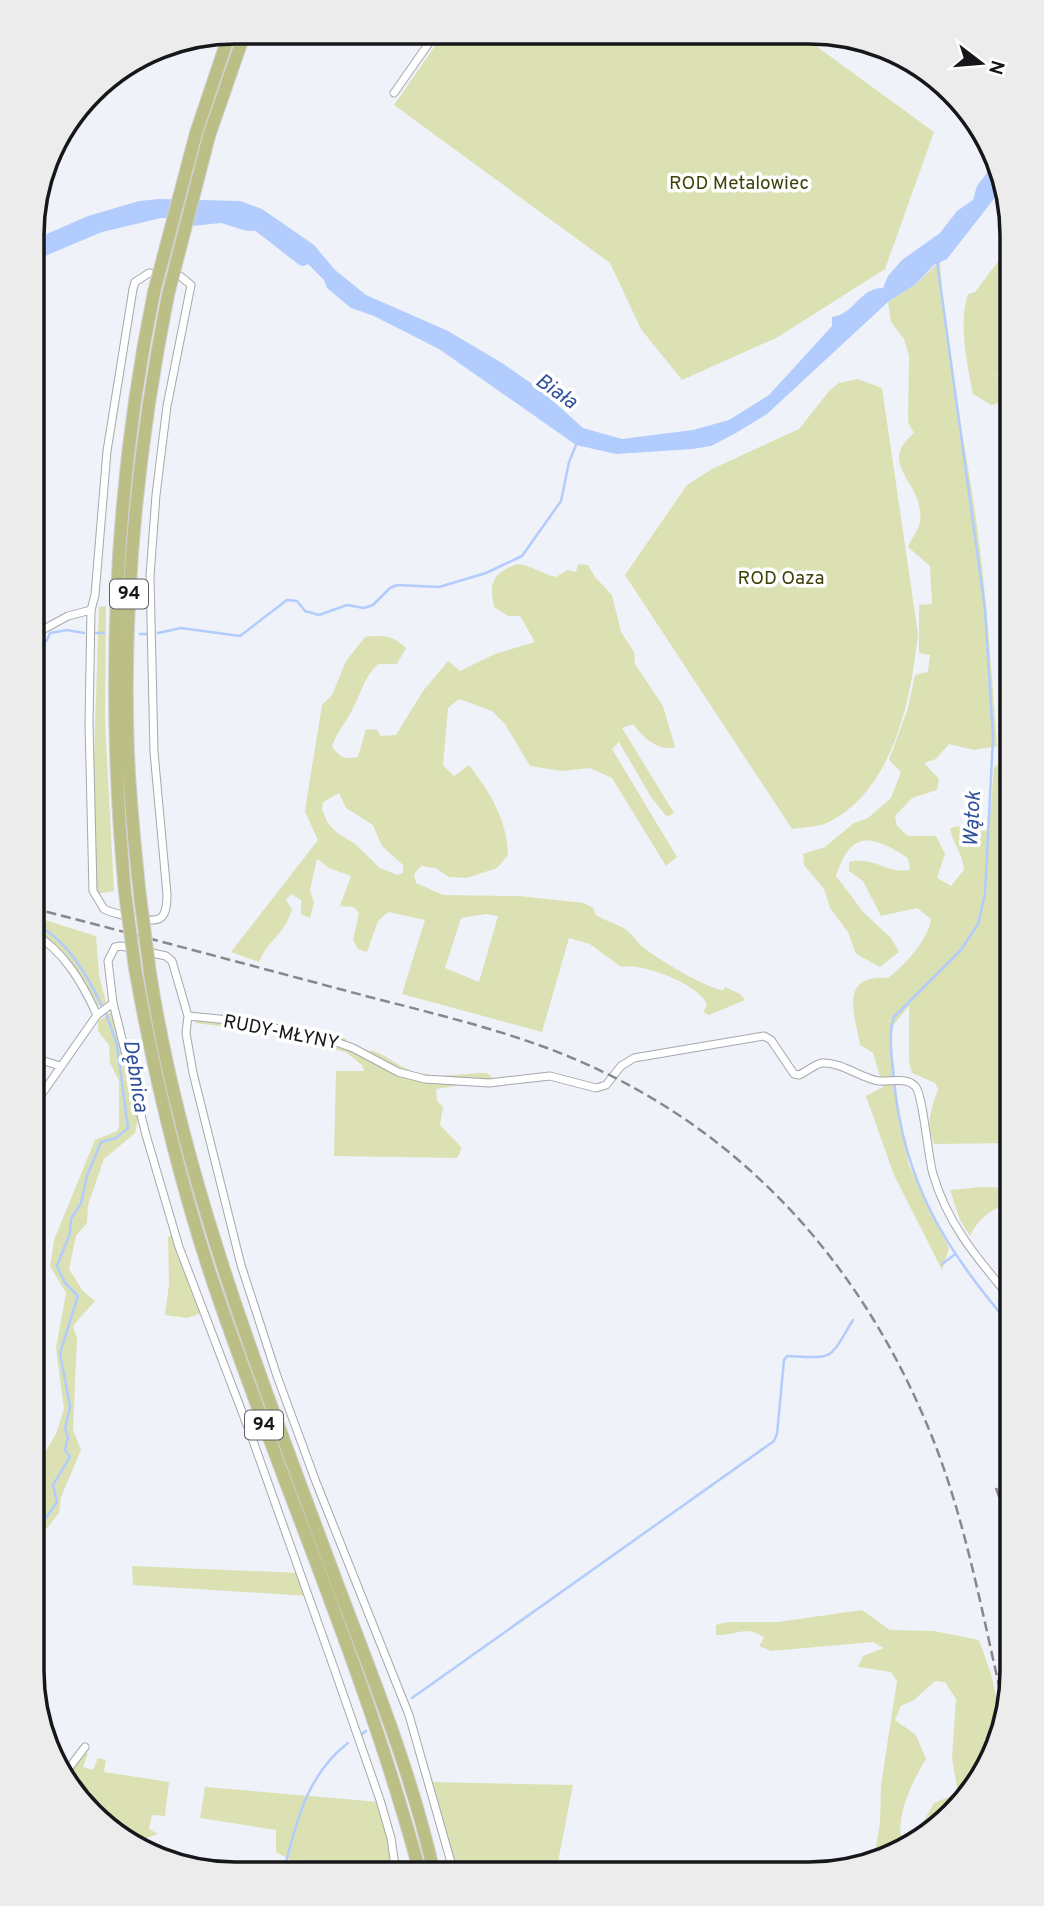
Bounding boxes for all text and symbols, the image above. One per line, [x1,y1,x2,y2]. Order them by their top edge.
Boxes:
north arrow [946,28,1016,98]
text: N [982,57,1009,77]
park label: ROD Metalowiec [669,172,809,196]
water label: Biała [530,368,582,416]
park label: ROD Oaza [738,567,824,591]
road number: 94 [110,580,148,608]
water label: Wątok [958,790,988,848]
street label: RUDY-MŁYNY [221,1010,341,1056]
water label: Dębnica [116,1038,154,1114]
road number: 94 [245,1410,283,1440]

